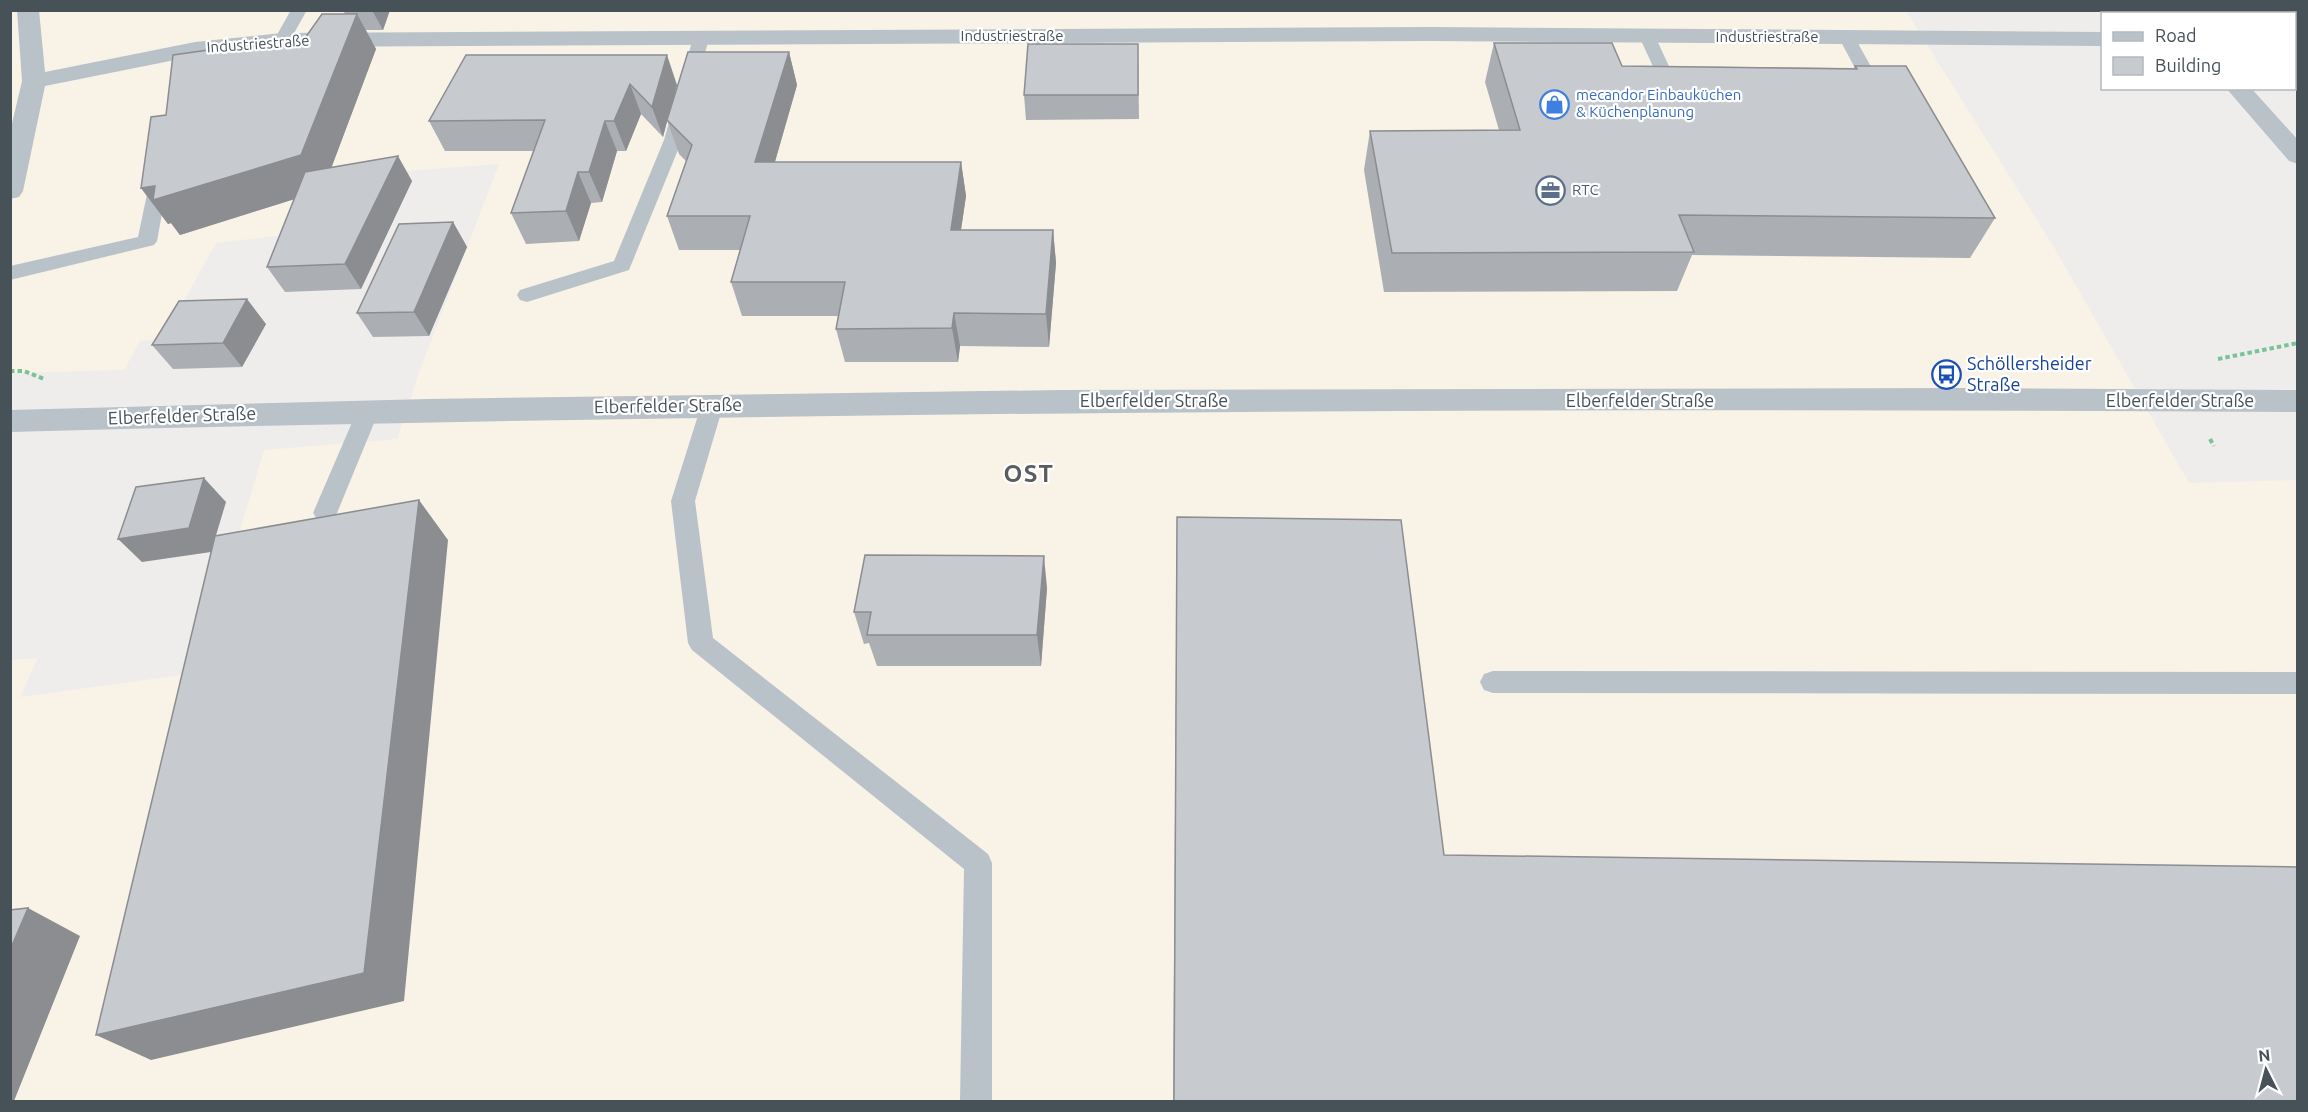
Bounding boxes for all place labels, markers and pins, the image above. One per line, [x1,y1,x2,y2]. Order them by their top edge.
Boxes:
place label: mecandor Einbauküchen & Küchenplanung [1576,86,1741,120]
shop icon: mecandor Einbauküchen & Küchenplanung [1539,88,1571,120]
office icon: RTC [1535,174,1567,206]
place label: RTC [1572,181,1599,198]
place label: Schöllersheider Straße [1967,353,2092,394]
bus stop icon: Schöllersheider Straße [1930,358,1962,390]

